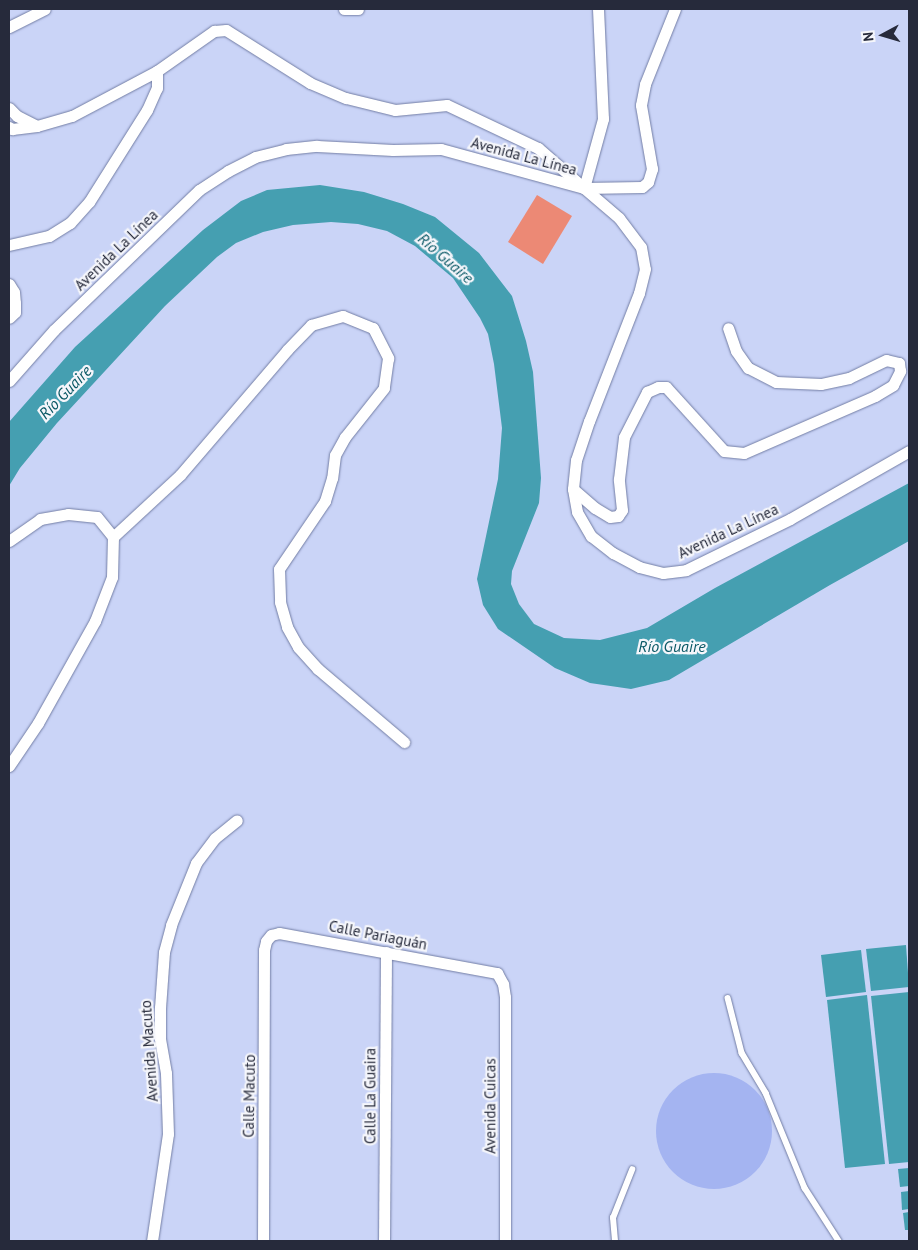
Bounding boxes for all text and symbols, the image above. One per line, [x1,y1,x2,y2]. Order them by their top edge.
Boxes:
north arrow [858,10,908,60]
text: N [859,31,878,42]
street label: Avenida La Línea [469,133,579,179]
street label: Avenida La Línea [71,206,161,294]
water label: Río Guaire [414,229,478,287]
water label: Río Guaire [35,361,95,423]
street label: Avenida La Línea [675,500,781,562]
water label: Río Guaire [638,636,706,656]
street label: Calle Pariaguán [327,917,429,953]
street label: Avenida Macuto [136,1000,162,1102]
street label: Calle La Guaira [361,1048,379,1144]
street label: Calle Macuto [239,1054,259,1138]
street label: Avenida Cuicas [481,1058,499,1154]

